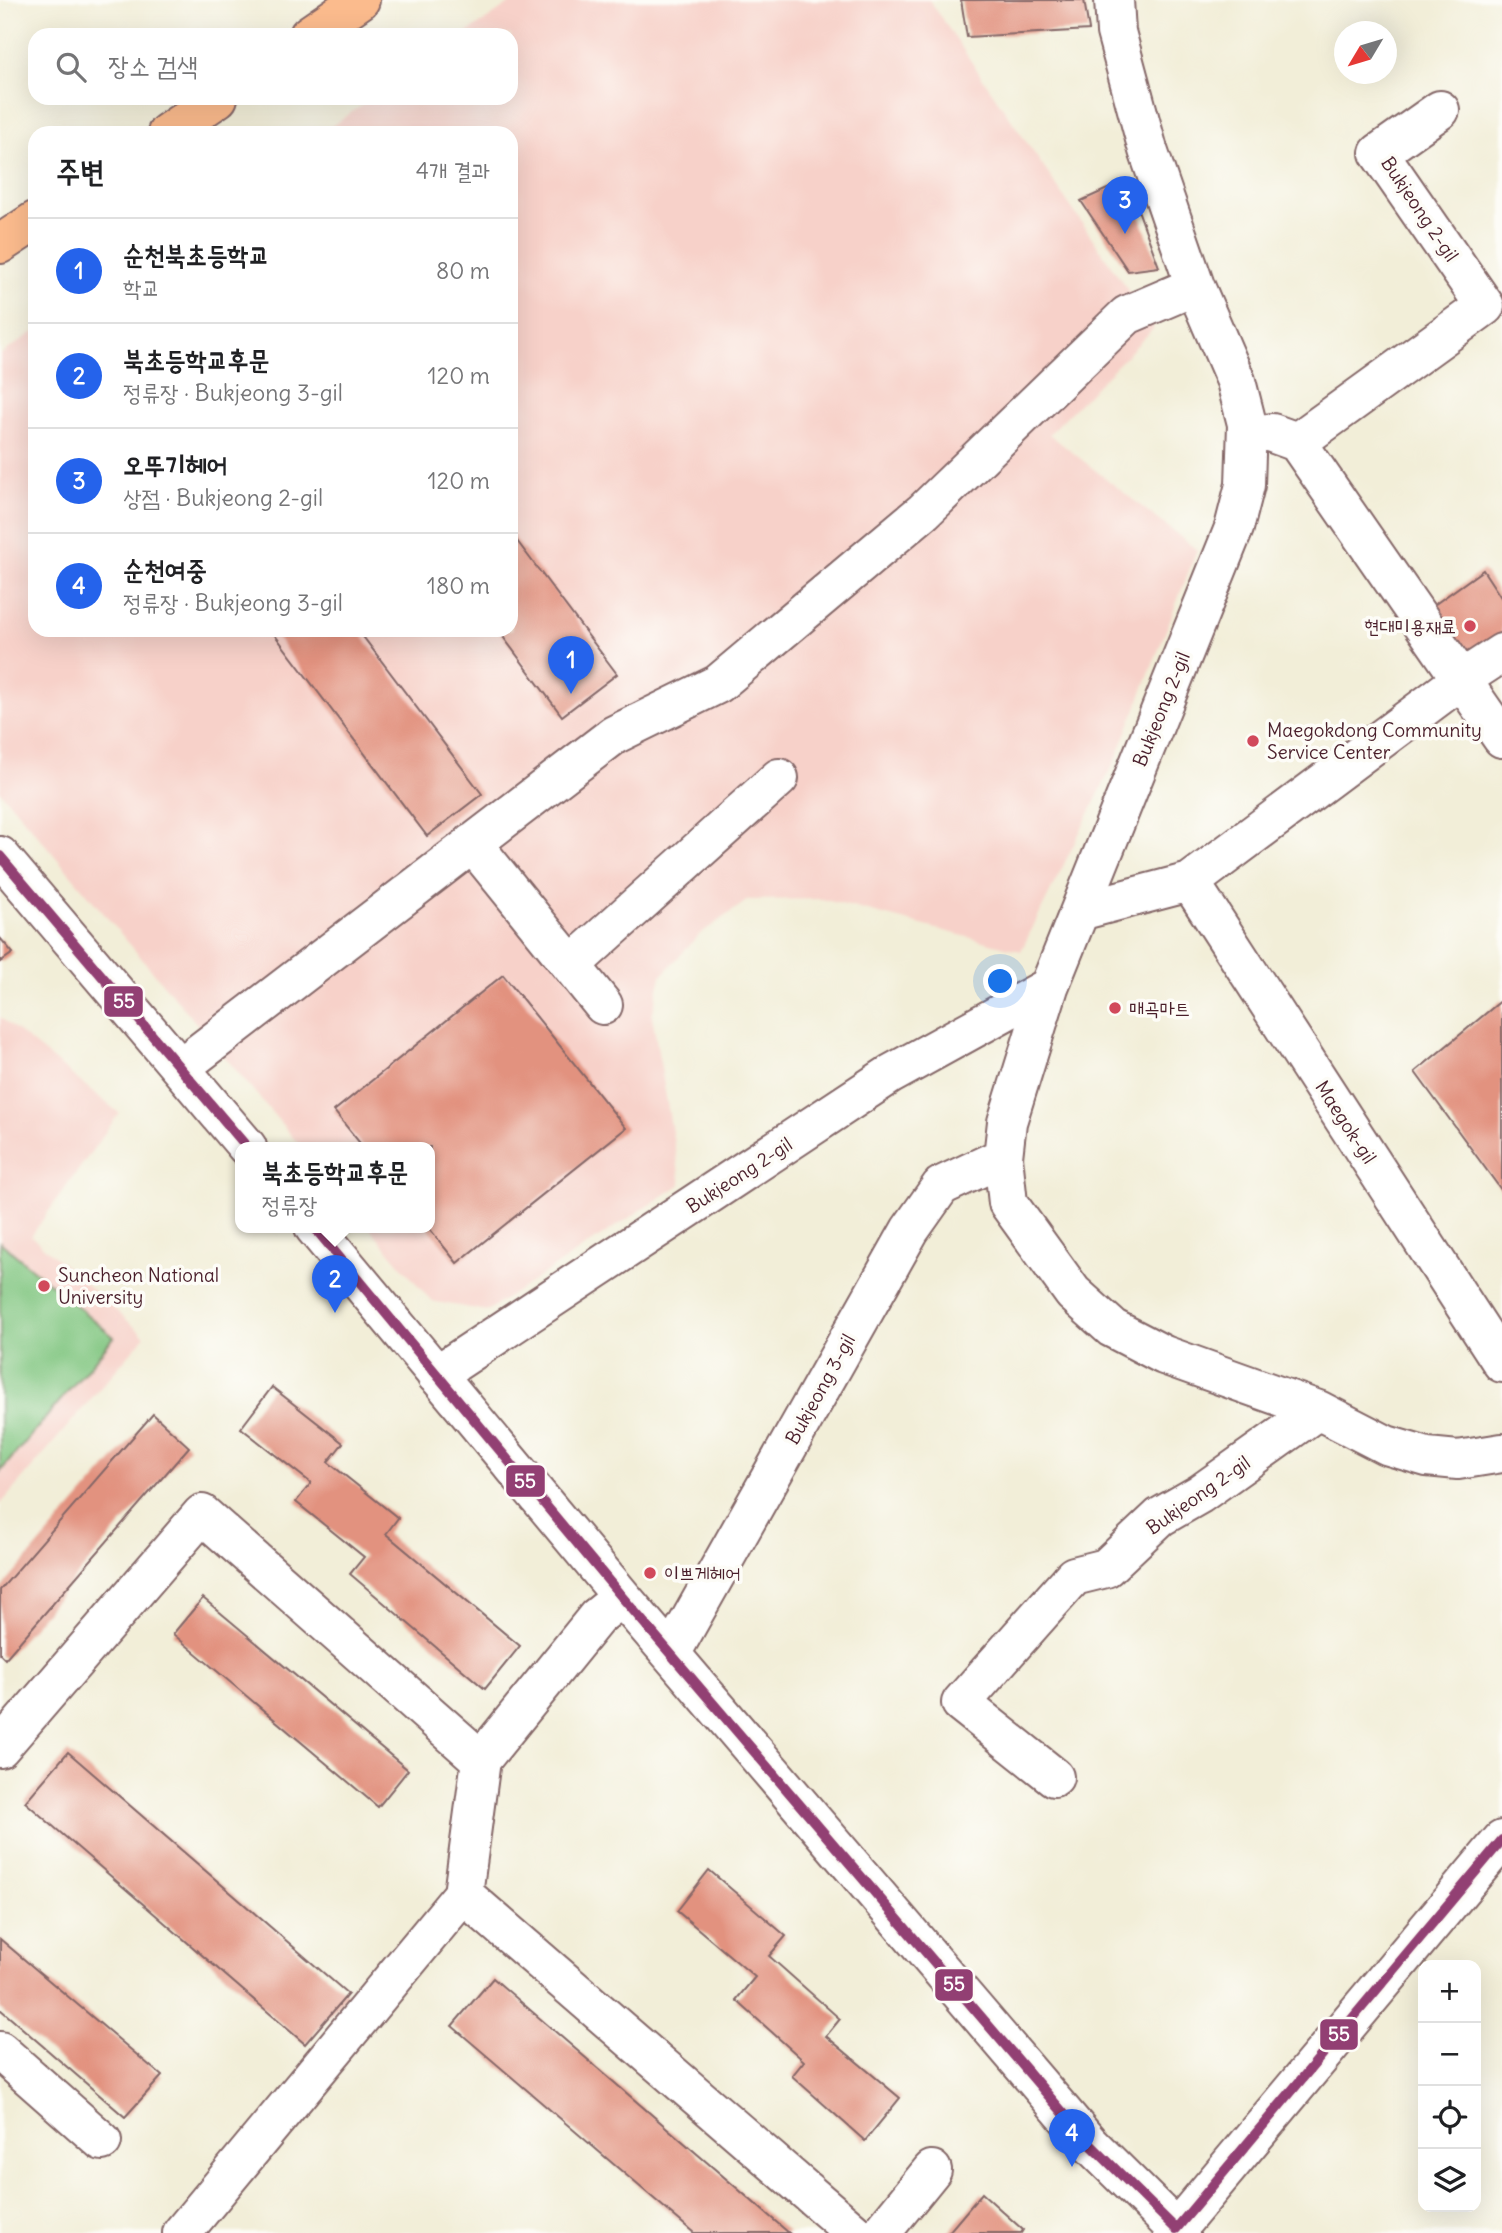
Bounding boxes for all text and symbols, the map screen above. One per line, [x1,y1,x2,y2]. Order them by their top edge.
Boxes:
north arrow [1334,21,1397,84]
search box [28,28,518,105]
icon: search [52,48,90,86]
text: 장소 검색 [108,49,198,82]
text: 주변 [56,152,104,190]
street label: Bukjeong 2-gil [1376,152,1464,266]
text: 4개 결과 [416,156,490,185]
pin: 3 [1102,176,1148,234]
text: 순천북초등학교 [123,238,269,271]
text: 1 [74,256,84,285]
text: 80 m [436,256,490,285]
text: 학교 [123,273,160,302]
text: 북초등학교후문 [123,343,269,376]
text: 2 [73,361,85,390]
text: 120 m [427,361,490,390]
text: 정류장 · Bukjeong 3-gil [123,378,343,407]
text: 오뚜기헤어 [123,448,228,481]
text: 3 [72,466,86,495]
text: 120 m [427,466,490,495]
text: 상점 · Bukjeong 2-gil [123,483,323,512]
text: 순천여중 [123,553,207,586]
text: 4 [72,571,86,600]
text: 180 m [427,571,490,600]
text: 정류장 · Bukjeong 3-gil [123,588,343,617]
place label: 현대미용재료 [1364,614,1456,638]
marker: 현대미용재료 [1462,618,1478,634]
pin: 1 [548,636,594,694]
street label: Bukjeong 2-gil [1127,648,1195,770]
place label: Maegokdong Community Service Center [1267,718,1482,764]
marker: Maegokdong Community Service Center [1245,733,1261,749]
your location [983,964,1017,998]
line badge: 55 [103,985,144,1018]
text: 55 [113,989,135,1013]
place label: 매곡마트 [1129,996,1190,1020]
marker: 매곡마트 [1107,1000,1123,1016]
street label: Maegok-gil [1310,1076,1382,1168]
street label: Bukjeong 2-gil [682,1132,796,1218]
popup [235,1142,435,1233]
text: 북초등학교후문 [262,1155,408,1188]
text: 정류장 [262,1190,317,1219]
pin: 2 [312,1255,358,1313]
place label: Suncheon National University [58,1263,219,1309]
marker: Suncheon National University [36,1278,52,1294]
street label: Bukjeong 3-gil [780,1330,860,1448]
street label: Bukjeong 2-gil [1141,1450,1255,1540]
line badge: 55 [505,1464,546,1498]
text: 55 [514,1469,536,1493]
place label: 이쁘게헤어 [664,1561,740,1585]
marker: 이쁘게헤어 [642,1565,658,1581]
map controls [1418,1960,1481,2212]
button: + [1418,1960,1481,2023]
line badge: 55 [934,1968,974,2002]
text: 55 [943,1972,965,1996]
line badge: 55 [1319,2018,1359,2051]
text: 55 [1328,2022,1350,2046]
button: − [1418,2023,1481,2086]
button: locate [1418,2086,1481,2149]
pin: 4 [1049,2109,1095,2167]
button: layers [1418,2149,1481,2212]

